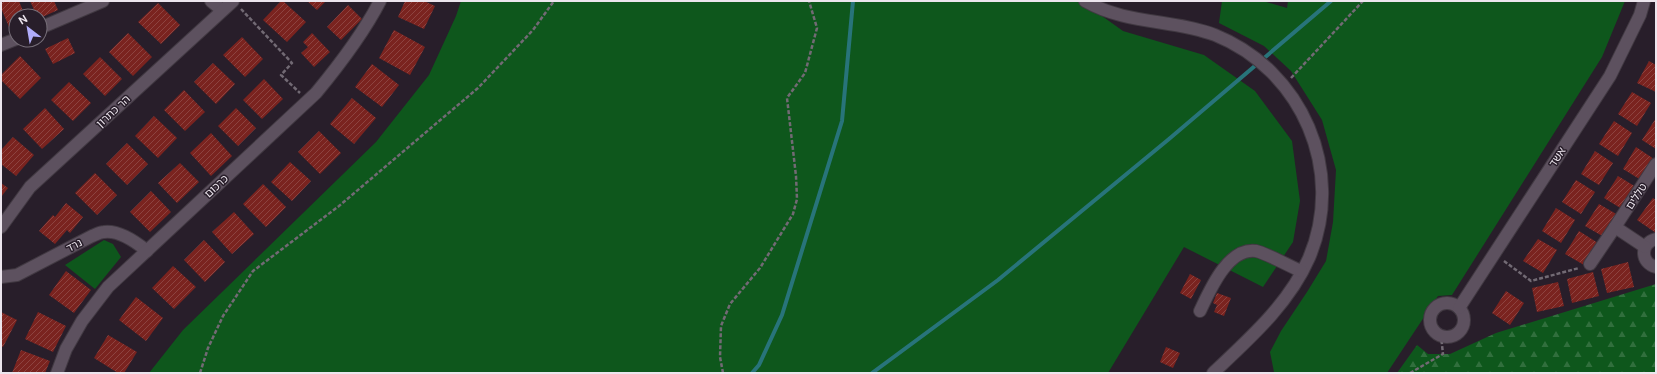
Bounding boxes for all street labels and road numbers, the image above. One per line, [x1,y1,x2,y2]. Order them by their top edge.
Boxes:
street label: הר כתרון [93,92,133,130]
street label: אשד [1545,144,1569,170]
street label: כרכום [201,171,231,201]
street label: טללים [1622,180,1650,212]
street label: נרד [64,235,84,255]

